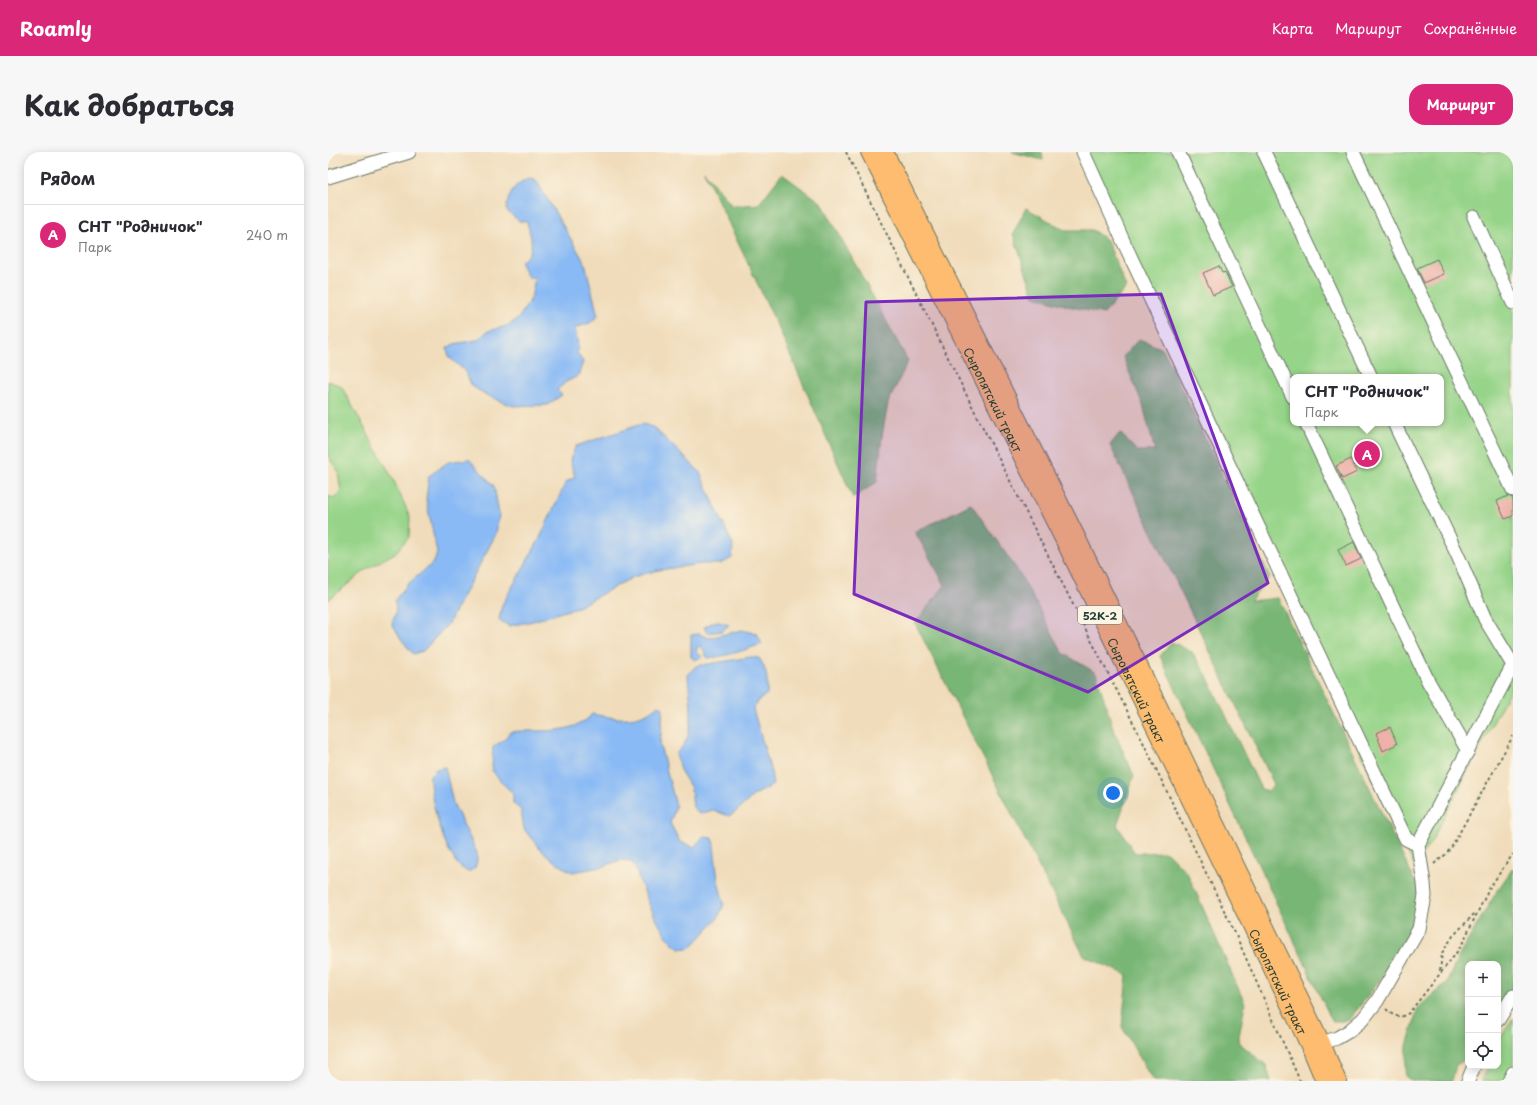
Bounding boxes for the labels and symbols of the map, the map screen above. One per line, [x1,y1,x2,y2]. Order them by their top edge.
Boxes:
street label: Сыропятский тракт [959,344,1027,456]
pin: A [1354,439,1380,469]
road number: 52К-2 [1078,606,1122,624]
street label: Сыропятский тракт [1103,634,1170,746]
your location [1103,783,1123,803]
street label: Сыропятский тракт [1245,926,1311,1038]

